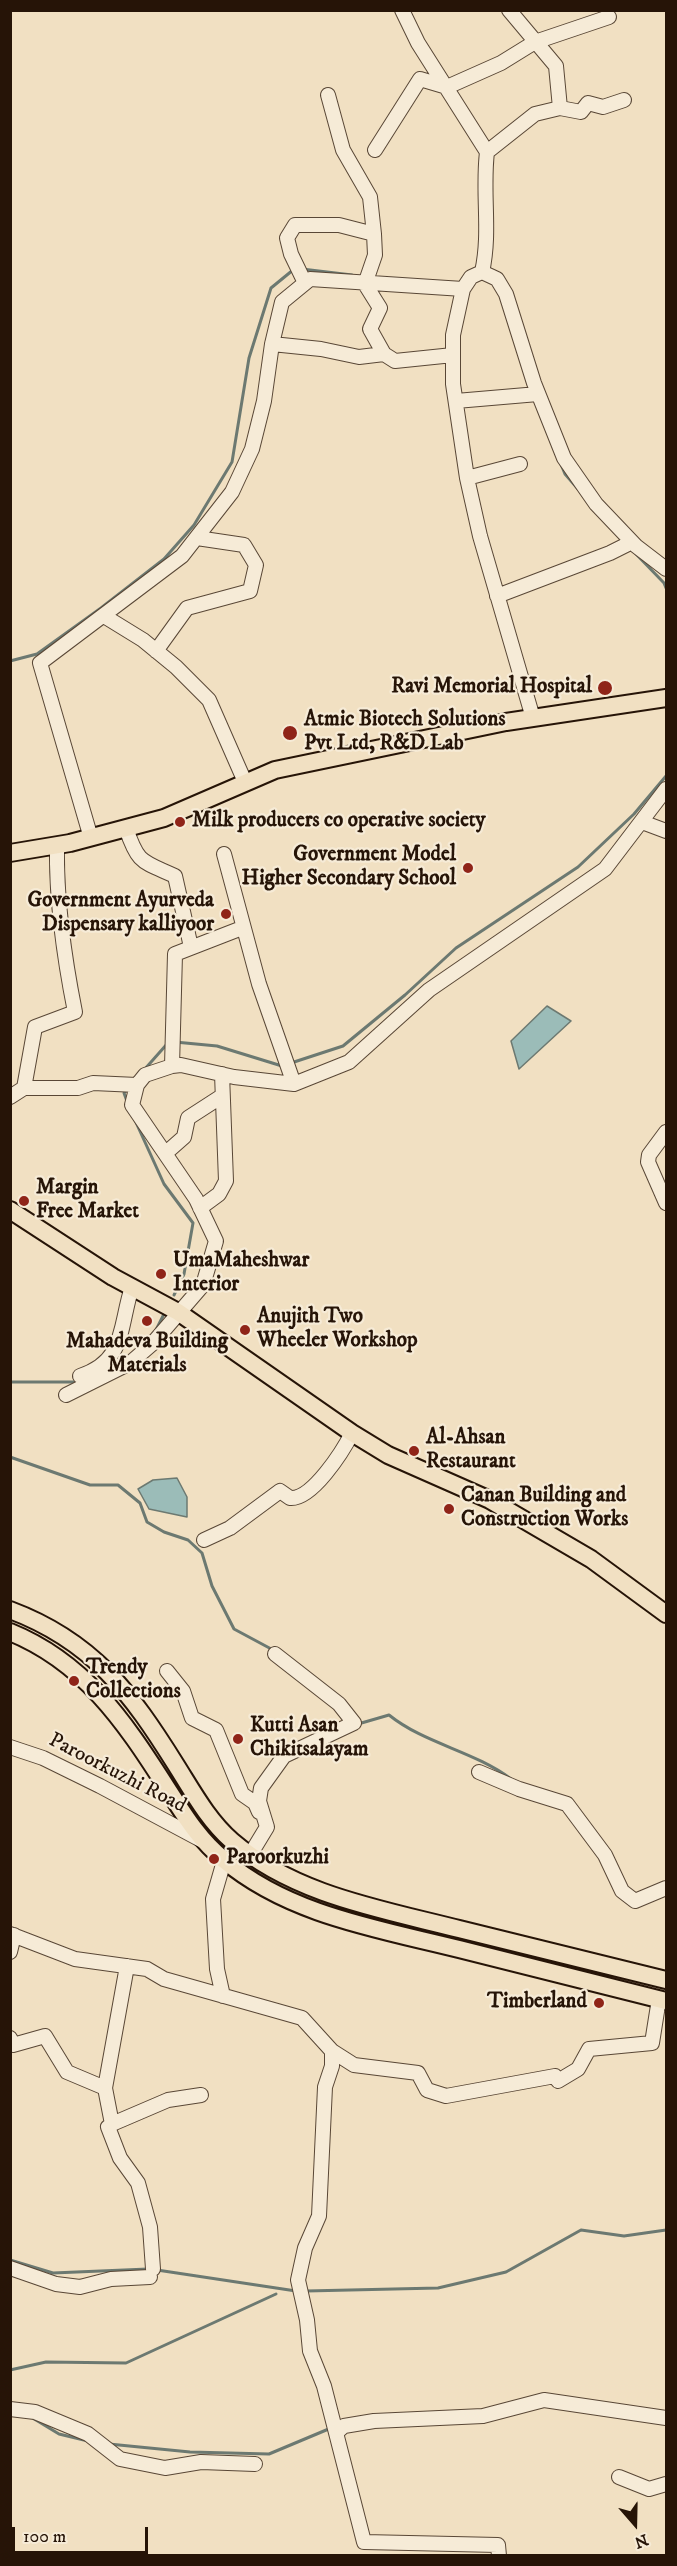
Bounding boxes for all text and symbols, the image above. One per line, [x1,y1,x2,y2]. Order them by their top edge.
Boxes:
place label: Ravi Memorial Hospital [391,675,592,701]
marker: Ravi Memorial Hospital [596,679,614,697]
place label: Atmic Biotech Solutions Pvt Ltd, R&D Lab [304,708,505,758]
marker: Atmic Biotech Solutions Pvt Ltd, R&D Lab [281,724,299,742]
place label: Milk producers co operative society [192,809,486,835]
marker: Milk producers co operative society [173,815,187,829]
place label: Government Model Higher Secondary School [242,843,456,893]
marker: Government Model Higher Secondary School [461,861,475,875]
place label: Government Ayurveda Dispensary kalliyoor [27,889,214,939]
marker: Government Ayurveda Dispensary kalliyoor [219,907,233,921]
place label: Margin Free Market [36,1176,139,1226]
marker: Margin Free Market [17,1194,31,1208]
place label: UmaMaheshwar Interior [173,1249,309,1299]
marker: UmaMaheshwar Interior [154,1267,168,1281]
place label: Anujith Two Wheeler Workshop [257,1305,418,1355]
marker: Mahadeva Building Materials [140,1314,154,1328]
marker: Anujith Two Wheeler Workshop [238,1323,252,1337]
place label: Mahadeva Building Materials [66,1330,228,1380]
place label: Al-Ahsan Restaurant [426,1426,516,1476]
marker: Al-Ahsan Restaurant [407,1444,421,1458]
place label: Canan Building and Construction Works [461,1484,628,1534]
marker: Canan Building and Construction Works [442,1502,456,1516]
place label: Trendy Collections [86,1656,181,1706]
marker: Trendy Collections [67,1674,81,1688]
place label: Kutti Asan Chikitsalayam [250,1714,369,1764]
street label: Paroorkuzhi Road [44,1729,190,1819]
marker: Kutti Asan Chikitsalayam [231,1732,245,1746]
place label: Paroorkuzhi [226,1846,329,1872]
marker: Paroorkuzhi [207,1852,221,1866]
place label: Timberland [487,1990,587,2016]
marker: Timberland [592,1996,606,2010]
north arrow [605,2494,665,2554]
scale bar [15,2515,152,2553]
text: 100 m [23,2526,66,2548]
text: N [632,2529,651,2553]

